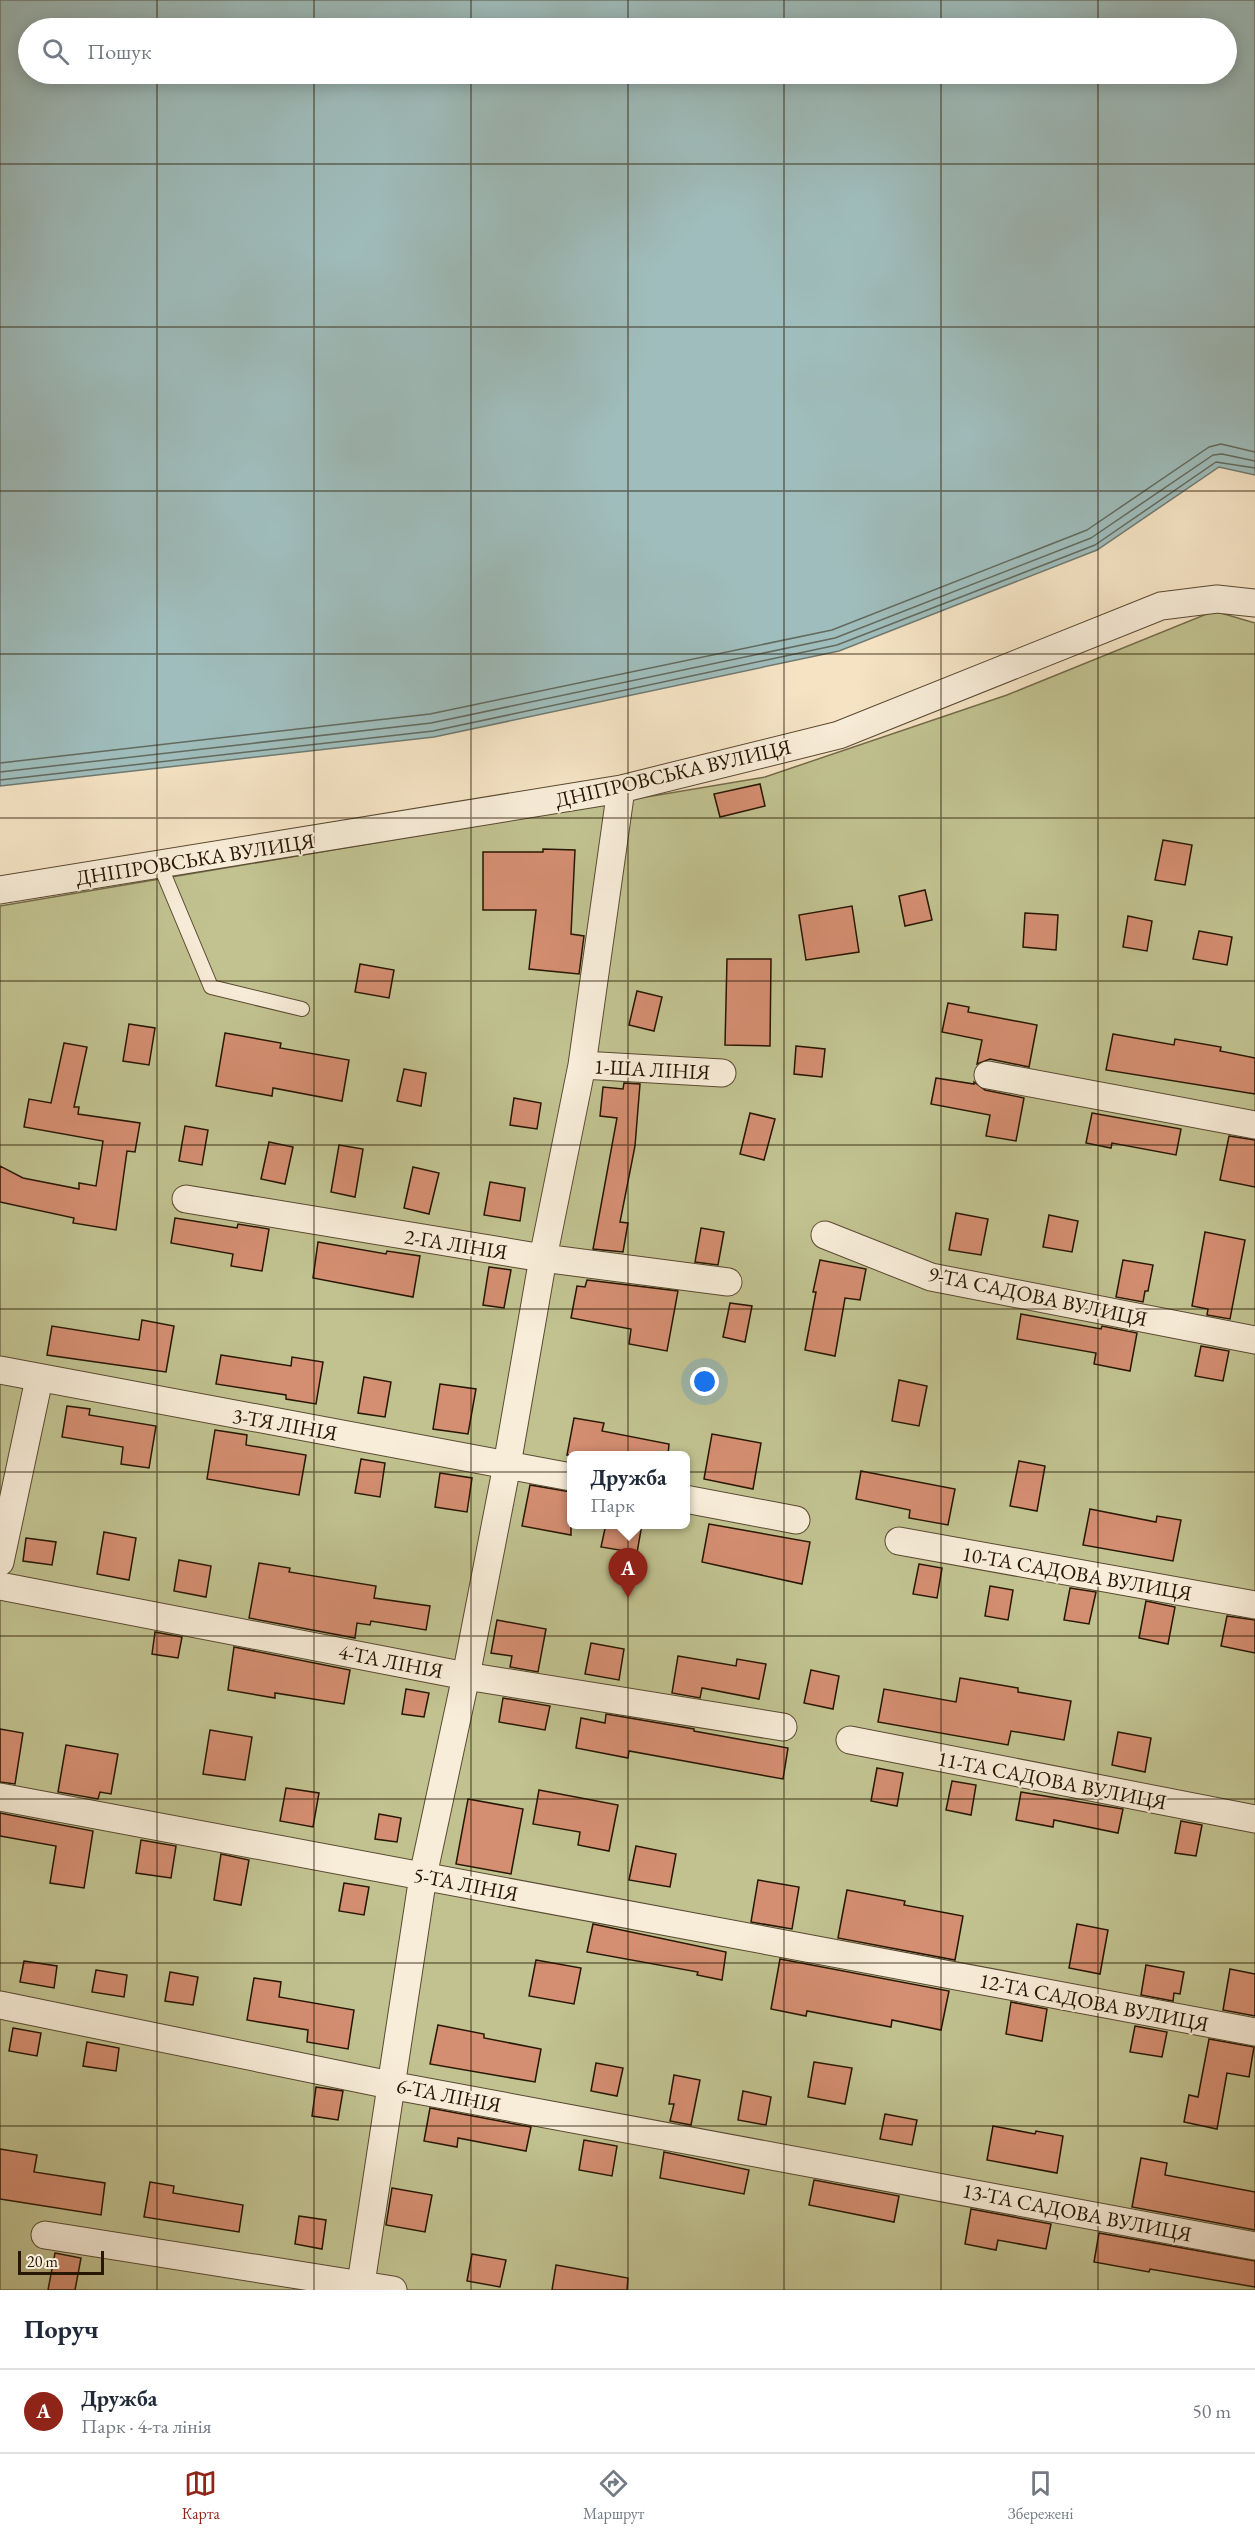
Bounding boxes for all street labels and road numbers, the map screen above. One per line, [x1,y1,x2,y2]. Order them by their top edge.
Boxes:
street label: ДНІПРОВСЬКА ВУЛИЦЯ [552,733,794,813]
street label: ДНІПРОВСЬКА ВУЛИЦЯ [74,827,316,891]
street label: 1-ША ЛІНІЯ [593,1052,711,1086]
street label: 2-ГА ЛІНІЯ [403,1223,509,1265]
street label: 9-ТА САДОВА ВУЛИЦЯ [926,1260,1150,1332]
street label: 3-ТЯ ЛІНІЯ [230,1402,340,1446]
street label: 10-ТА САДОВА ВУЛИЦЯ [960,1539,1194,1607]
street label: 4-ТА ЛІНІЯ [336,1638,446,1684]
street label: 11-ТА САДОВА ВУЛИЦЯ [935,1745,1169,1815]
street label: 5-ТА ЛІНІЯ [411,1861,521,1907]
street label: 12-ТА САДОВА ВУЛИЦЯ [977,1967,1211,2037]
street label: 6-ТА ЛІНІЯ [394,2072,504,2118]
street label: 13-ТА САДОВА ВУЛИЦЯ [960,2177,1194,2247]

